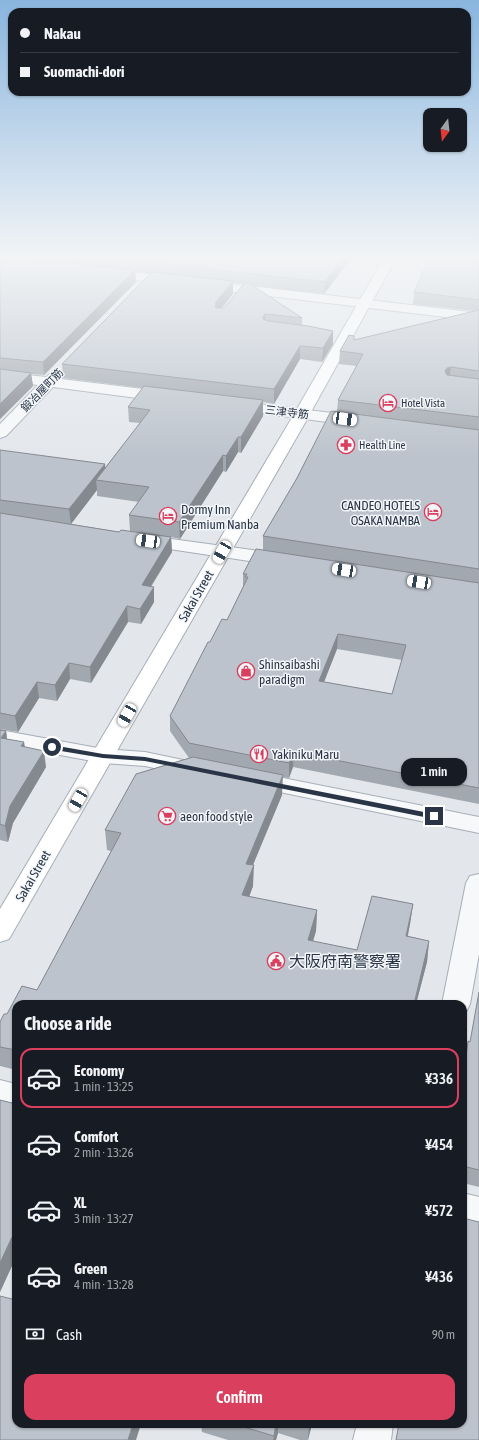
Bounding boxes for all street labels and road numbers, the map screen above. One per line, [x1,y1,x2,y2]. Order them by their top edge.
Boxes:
street label: 鍛冶屋町筋 [19,366,65,414]
street label: 三津寺筋 [264,403,310,421]
street label: Sakai Street [175,568,217,624]
street label: Sakai Street [12,848,54,904]

